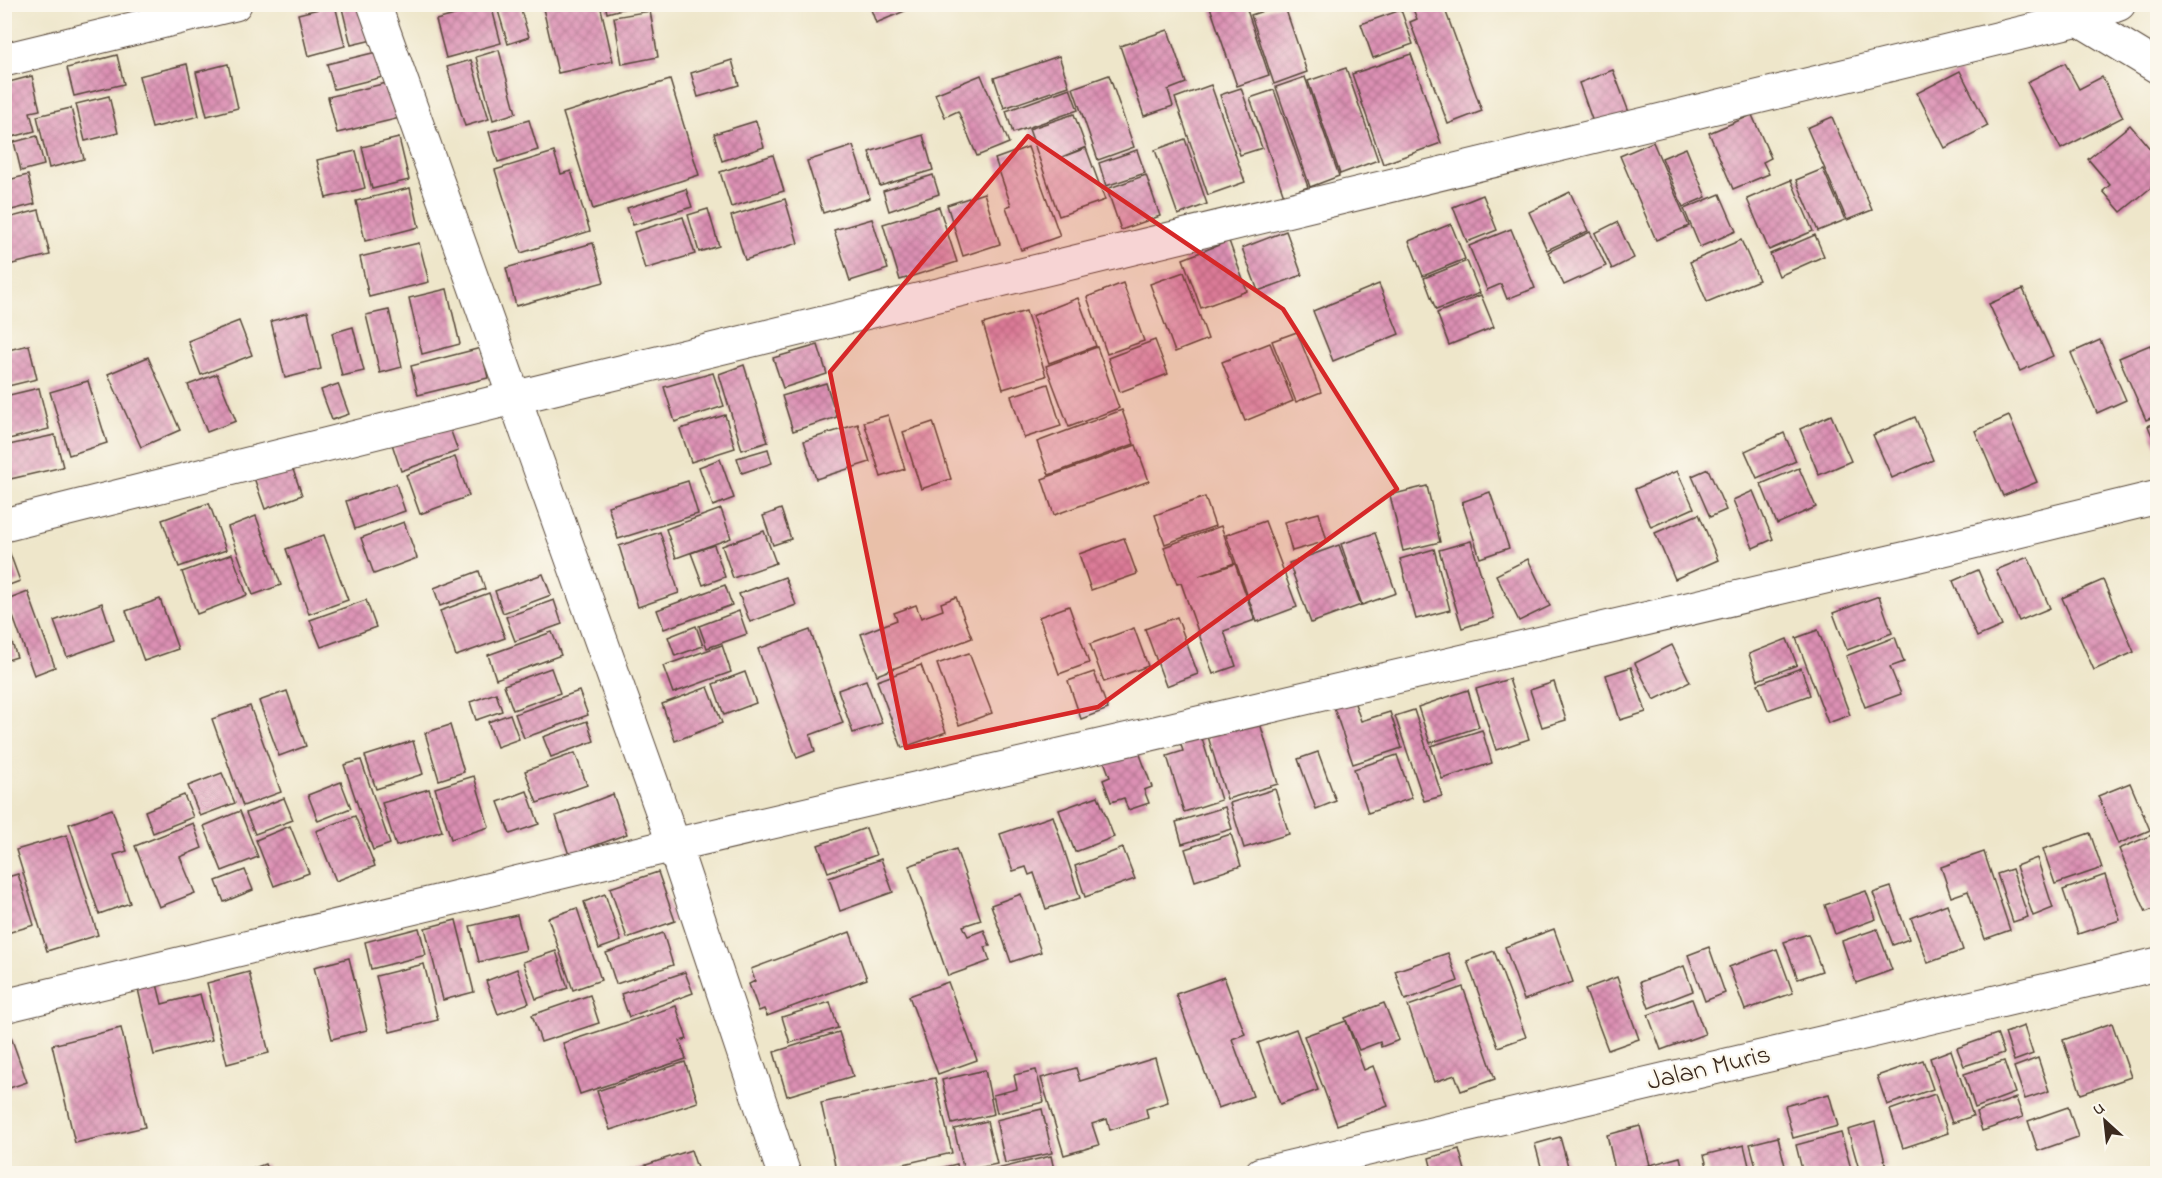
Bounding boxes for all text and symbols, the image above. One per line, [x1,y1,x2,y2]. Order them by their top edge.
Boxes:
street label: Jalan Muris [1643,1036,1775,1102]
north arrow [2075,1091,2135,1151]
text: U [2089,1096,2109,1122]

